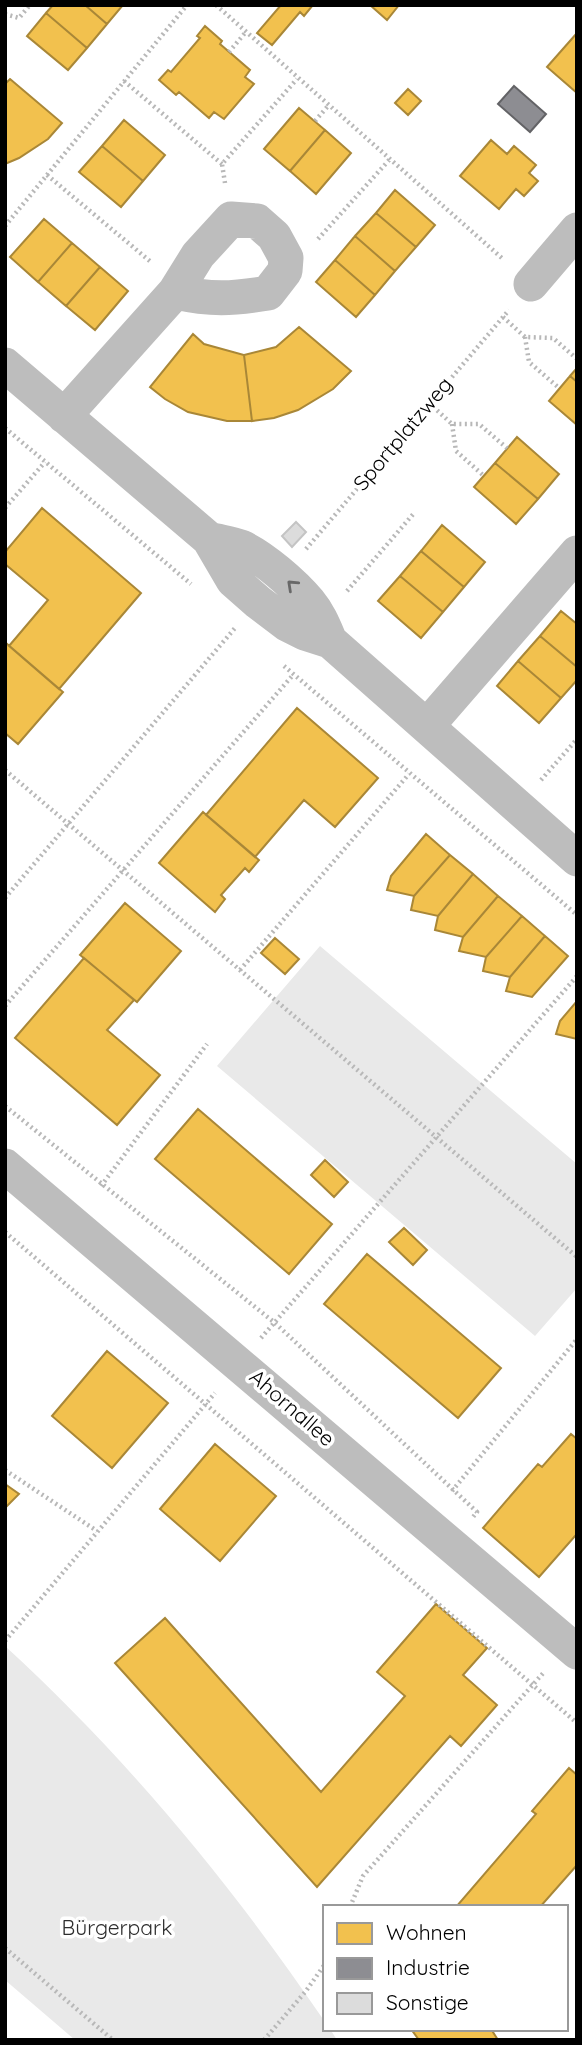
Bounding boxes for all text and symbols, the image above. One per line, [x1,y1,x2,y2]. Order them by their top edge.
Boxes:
street label: Sportplatzweg [347,371,457,496]
one-way arrow [287,581,300,594]
street label: Ahornallee [245,1363,341,1451]
legend [323,1905,568,2031]
park label: Bürgerpark [62,1914,172,1940]
text: Wohnen [386,1919,467,1945]
text: Industrie [386,1954,470,1980]
text: Sonstige [386,1989,469,2015]

